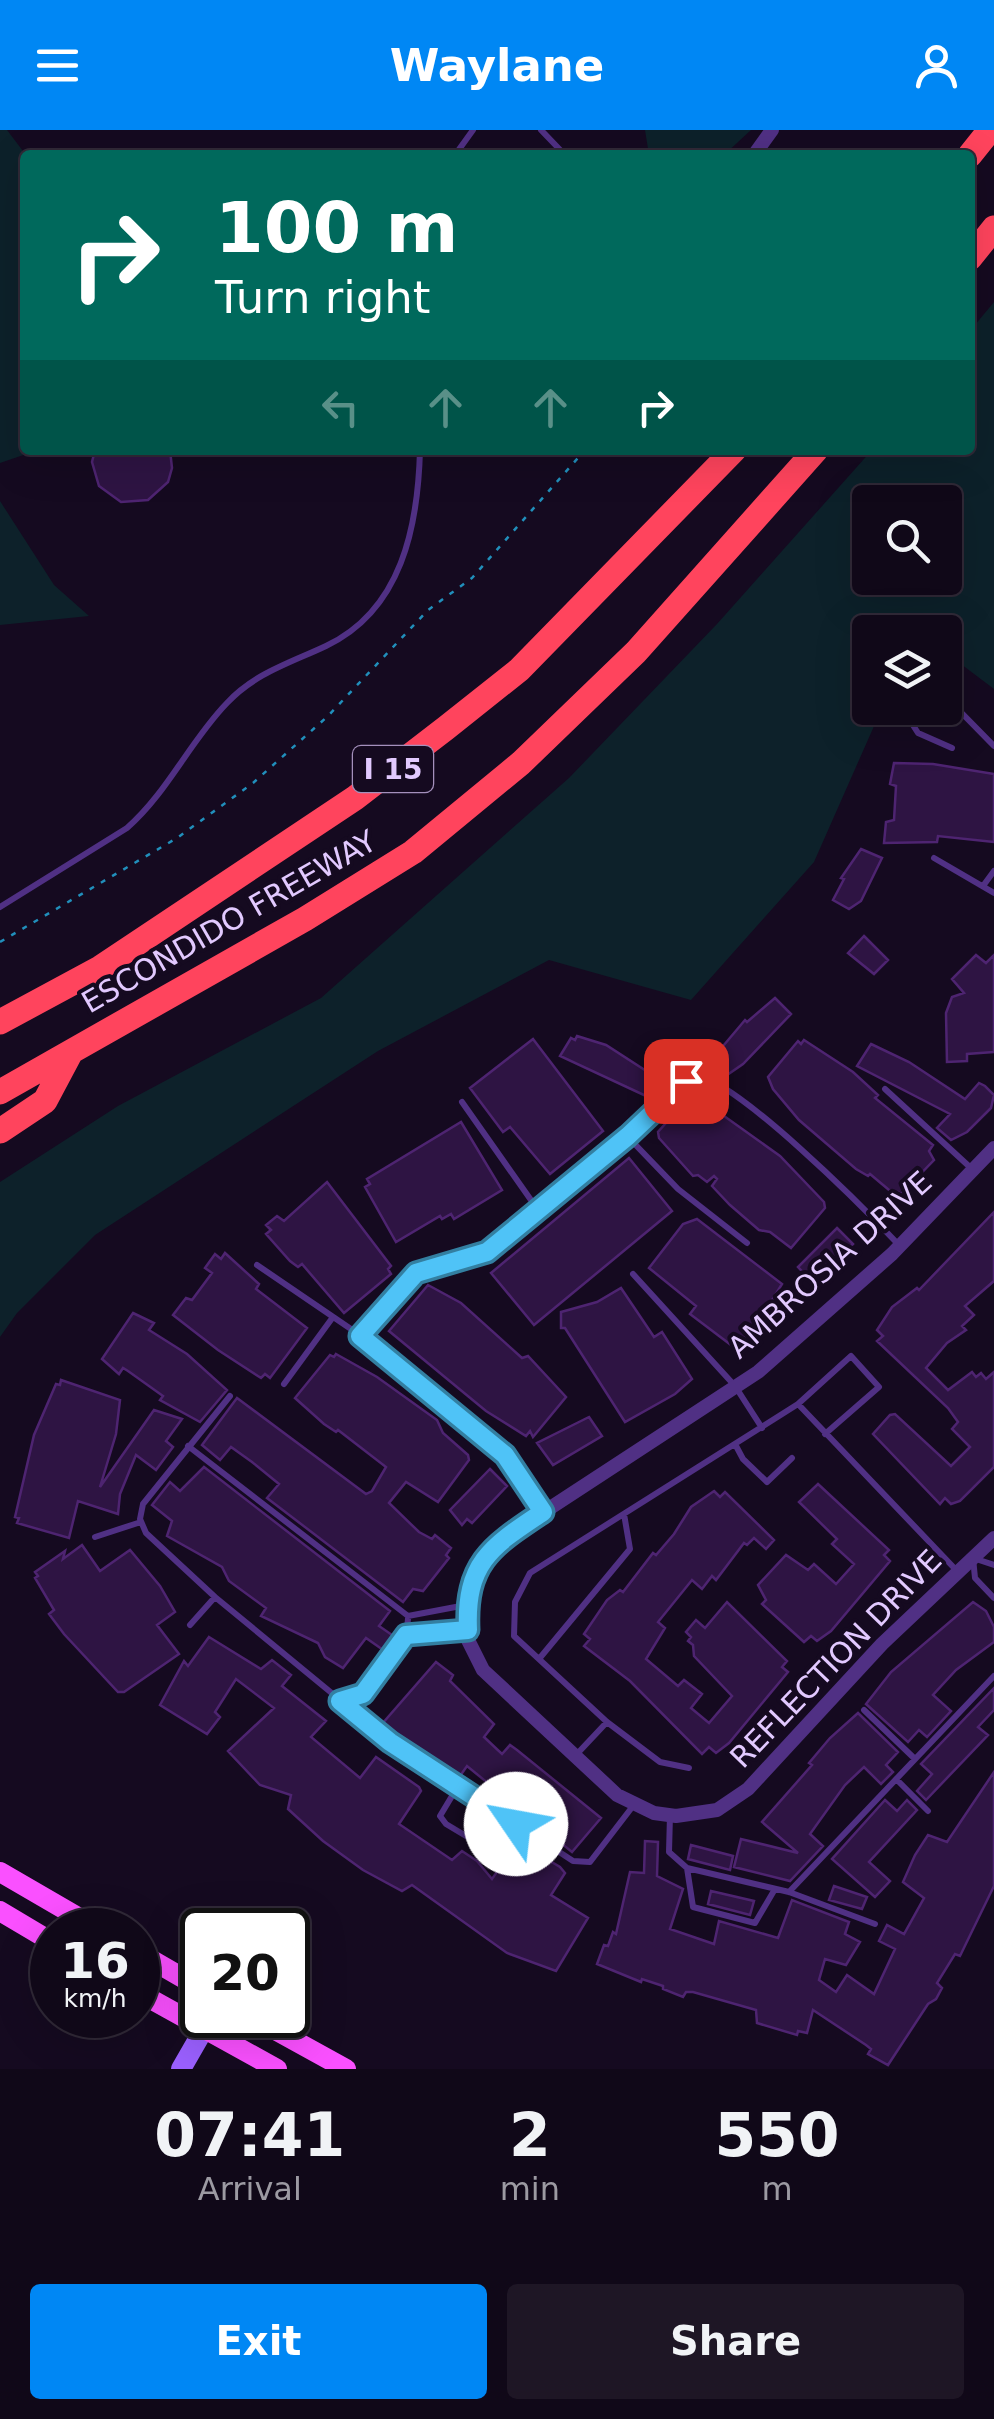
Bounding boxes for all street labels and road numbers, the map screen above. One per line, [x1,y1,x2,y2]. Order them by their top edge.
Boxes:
road number: I 15 [353,746,433,792]
street label: ESCONDIDO FREEWAY [75,823,383,1020]
street label: AMBROSIA DRIVE [721,1164,939,1365]
street label: REFLECTION DRIVE [723,1543,949,1775]

